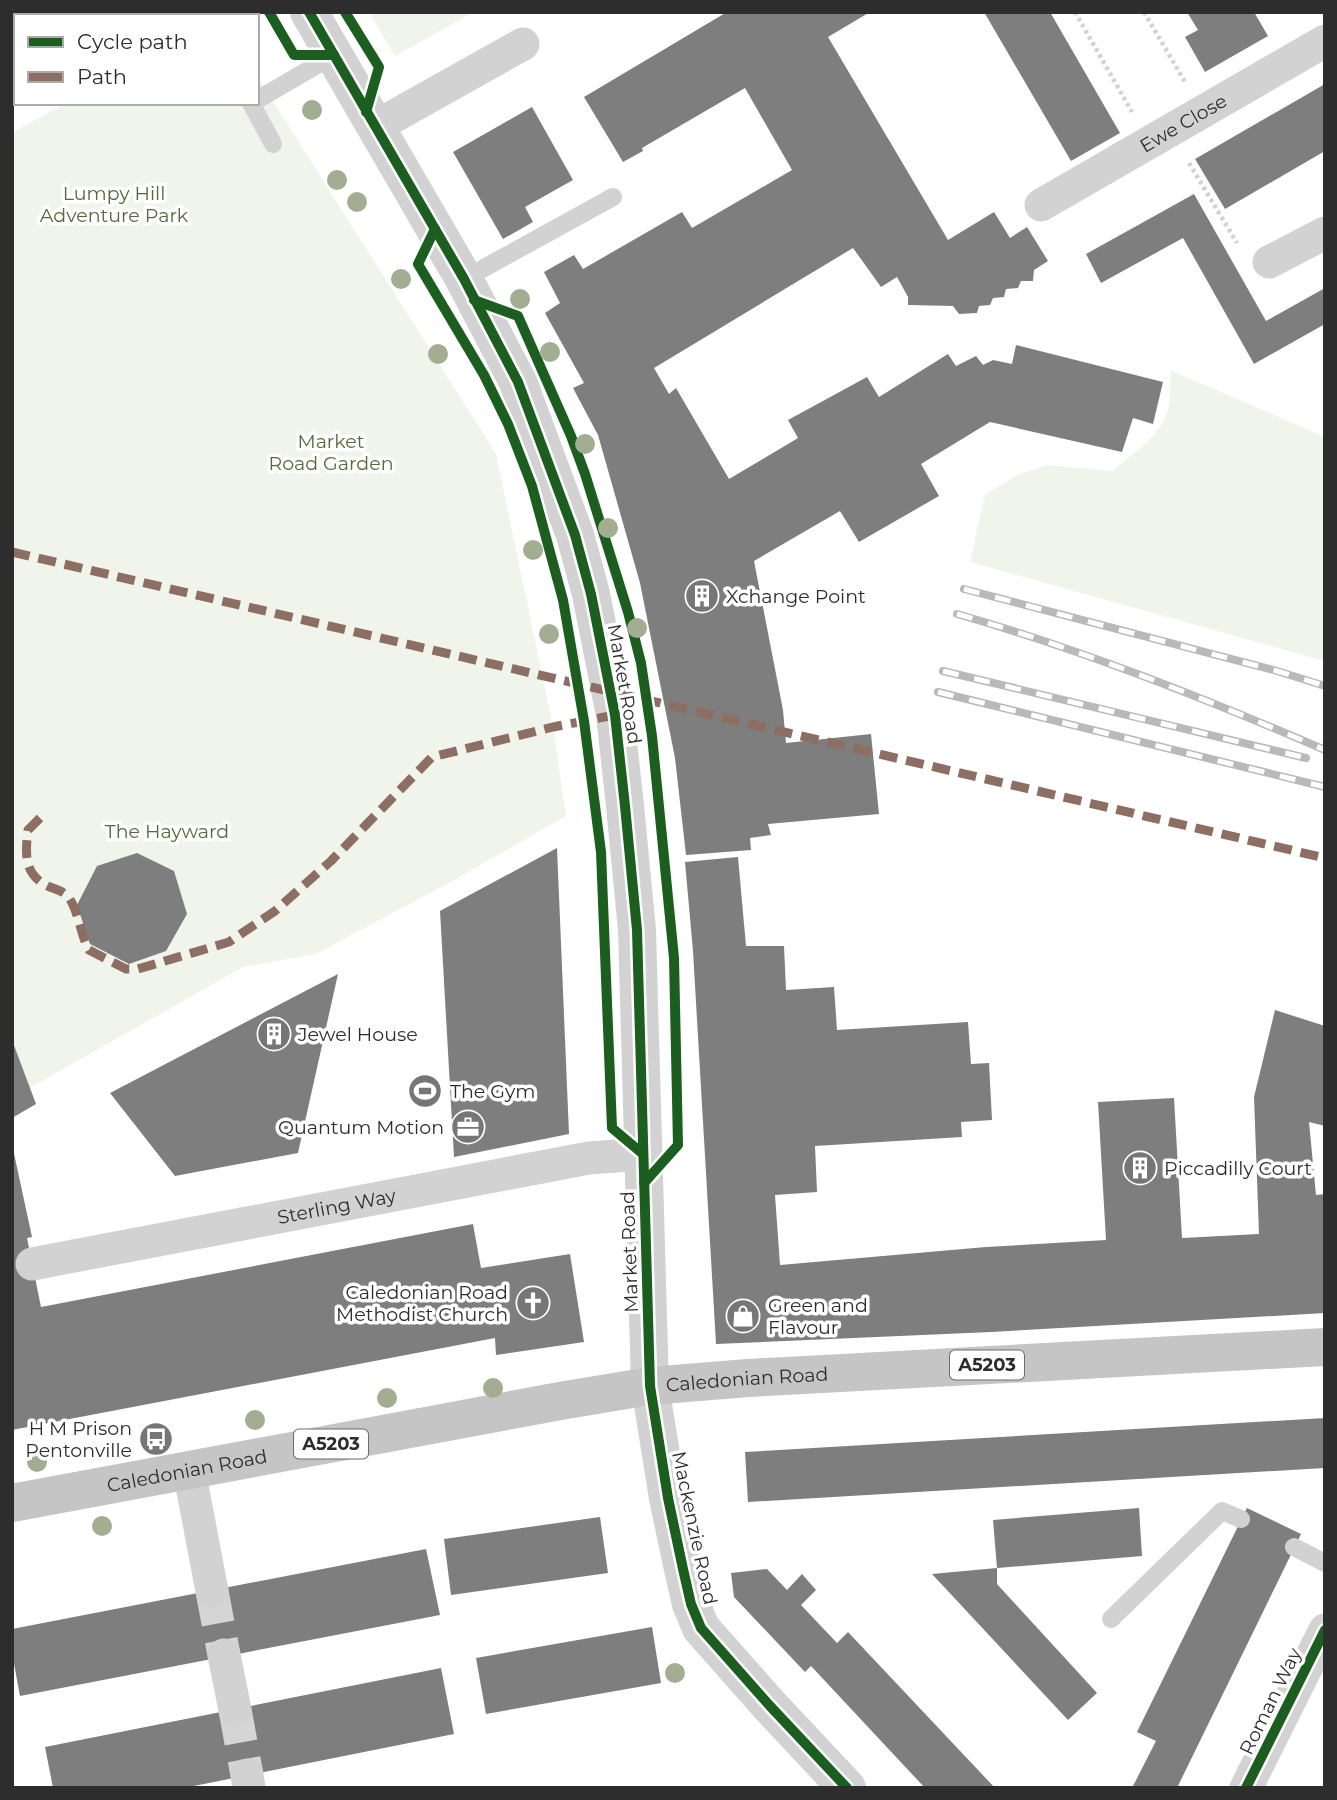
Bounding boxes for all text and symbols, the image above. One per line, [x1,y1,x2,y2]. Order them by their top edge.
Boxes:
legend [14,14,259,105]
text: Cycle path [77,29,188,54]
text: Path [77,64,127,89]
street label: Ewe Close [1136,89,1231,158]
park label: Lumpy Hill Adventure Park [40,182,189,227]
park label: Market Road Garden [268,430,394,475]
building icon: Xchange Point [683,577,721,615]
place label: Xchange Point [726,585,866,608]
street label: Market Road [603,622,646,746]
park label: The Hayward [105,820,229,843]
building icon: Jewel House [255,1015,293,1053]
place label: Jewel House [297,1023,418,1046]
sports icon: The Gym [406,1072,444,1110]
place label: The Gym [450,1080,535,1103]
office icon: Quantum Motion [449,1108,487,1146]
place label: Quantum Motion [278,1116,444,1139]
building icon: Piccadilly Court [1121,1149,1159,1187]
place label: Piccadilly Court [1164,1157,1312,1180]
street label: Sterling Way [275,1184,399,1229]
street label: Market Road [616,1191,643,1313]
place label: Caledonian Road Methodist Church [336,1281,508,1326]
church icon: Caledonian Road Methodist Church [514,1284,552,1322]
place label: Green and Flavour [768,1294,868,1339]
shop icon: Green and Flavour [724,1297,762,1335]
road number: A5203 [950,1350,1024,1380]
street label: Caledonian Road [665,1363,829,1397]
place label: H M Prison Pentonville [25,1417,132,1462]
bus stop icon: H M Prison Pentonville [137,1420,175,1458]
road number: A5203 [294,1429,368,1458]
street label: Caledonian Road [105,1445,269,1497]
street label: Mackenzie Road [667,1449,722,1607]
street label: Roman Way [1235,1643,1307,1758]

